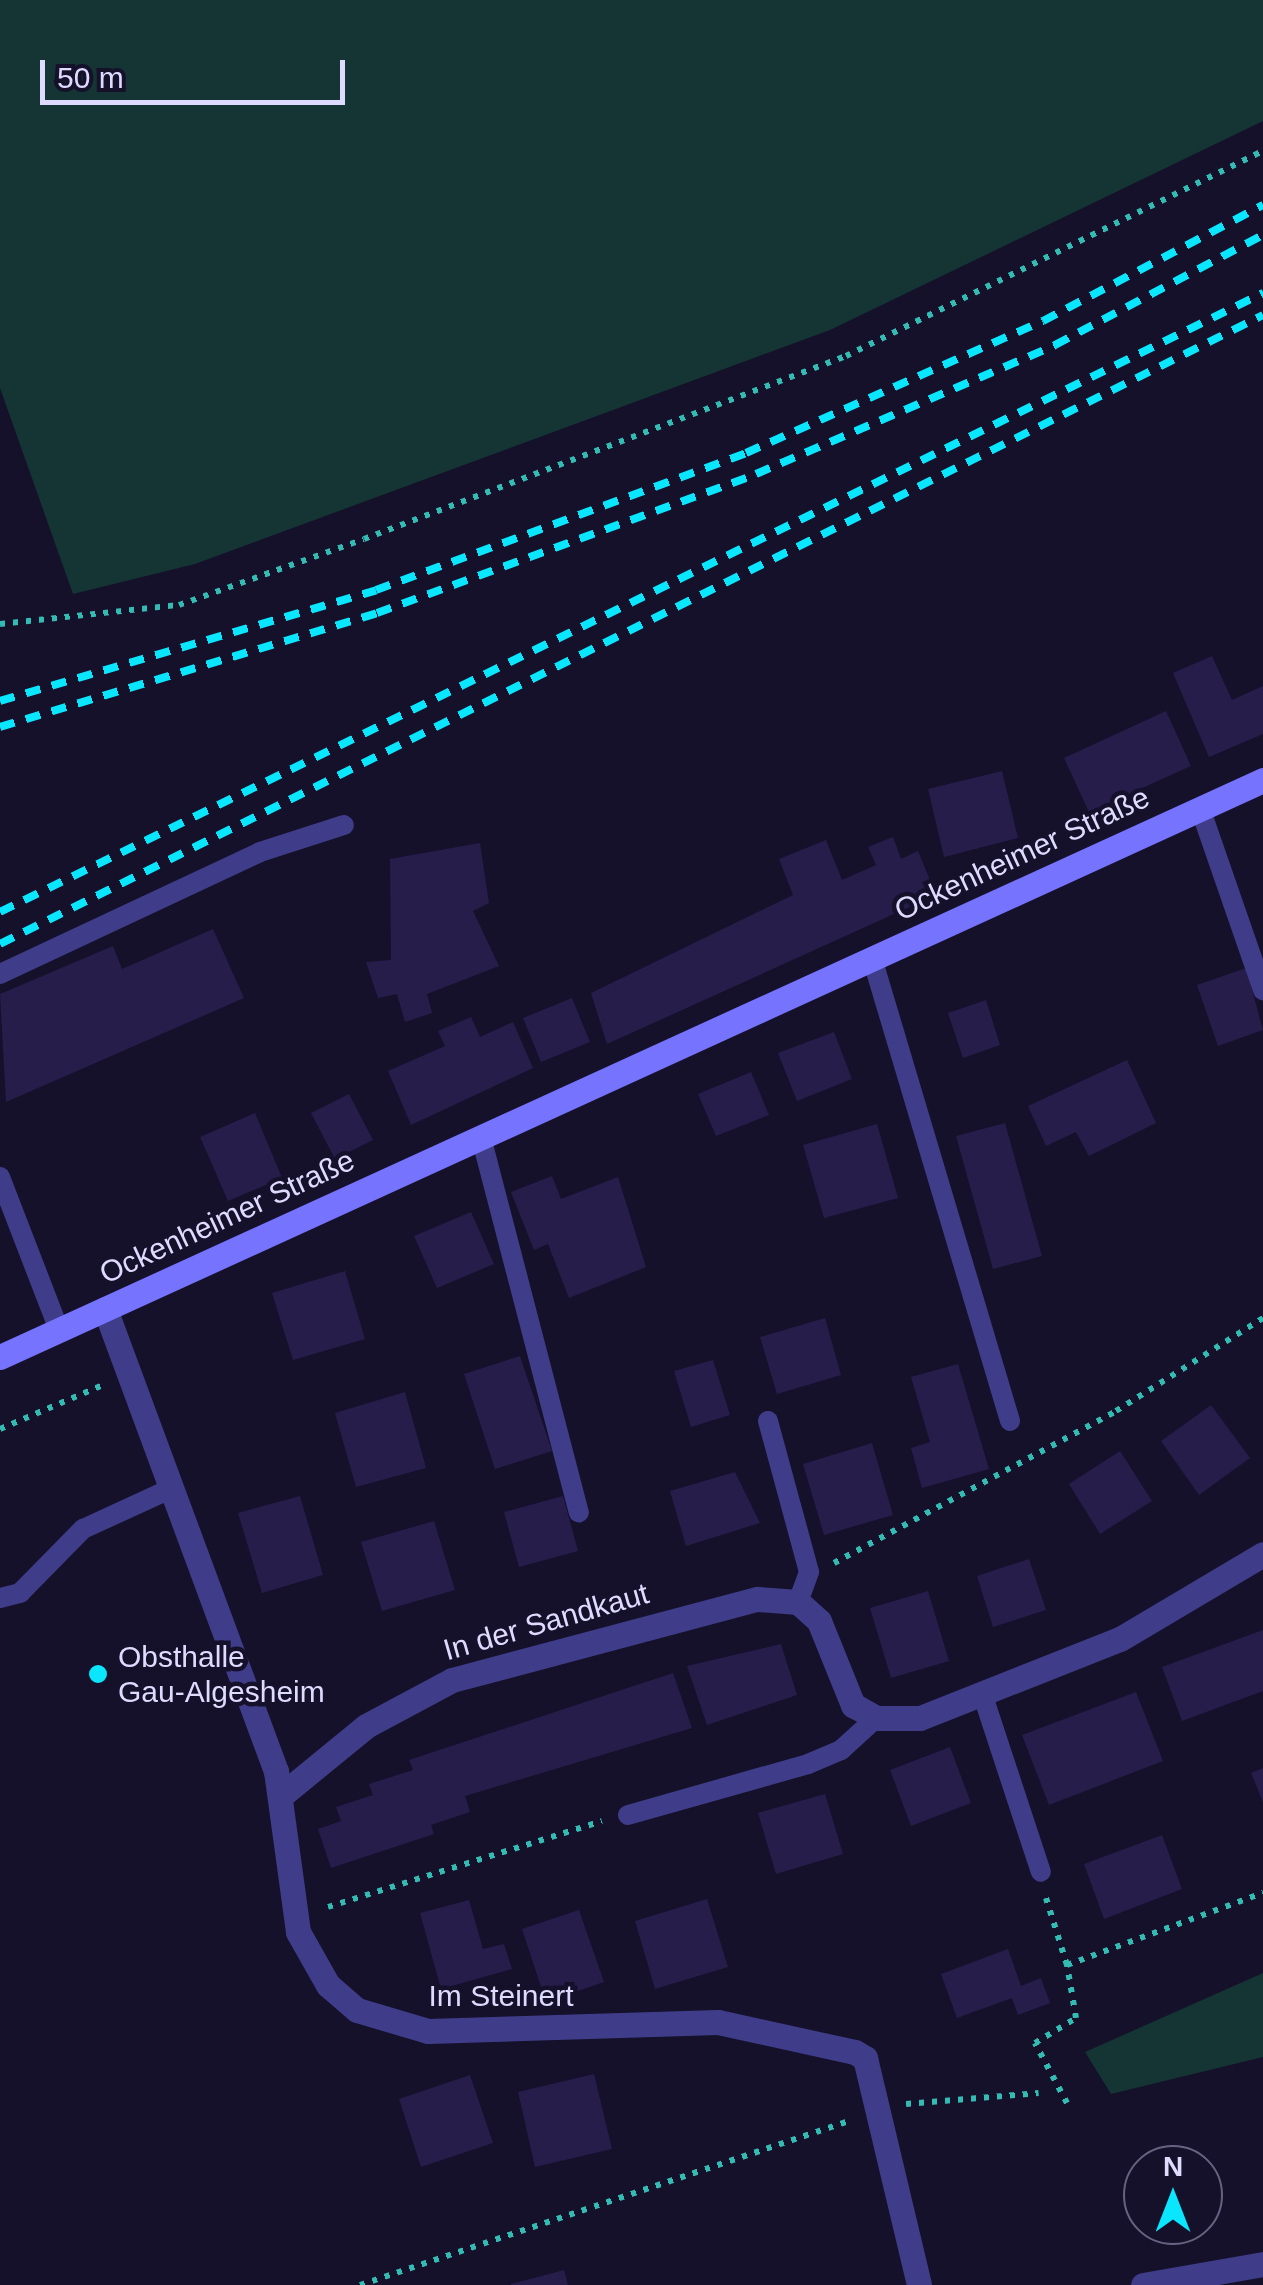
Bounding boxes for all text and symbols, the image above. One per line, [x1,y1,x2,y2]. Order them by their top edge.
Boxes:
scale bar [45,40,350,102]
text: 50 m [57,61,124,94]
street label: Ockenheimer Straße [889,779,1155,929]
street label: Ockenheimer Straße [94,1142,360,1292]
street label: In der Sandkaut [439,1576,653,1668]
place label: Obsthalle Gau-Algesheim [118,1639,325,1710]
marker: Obsthalle Gau-Algesheim [87,1663,109,1685]
street label: Im Steinert [428,1978,574,2014]
north arrow [1123,2145,1223,2245]
text: N [1163,2151,1183,2182]

